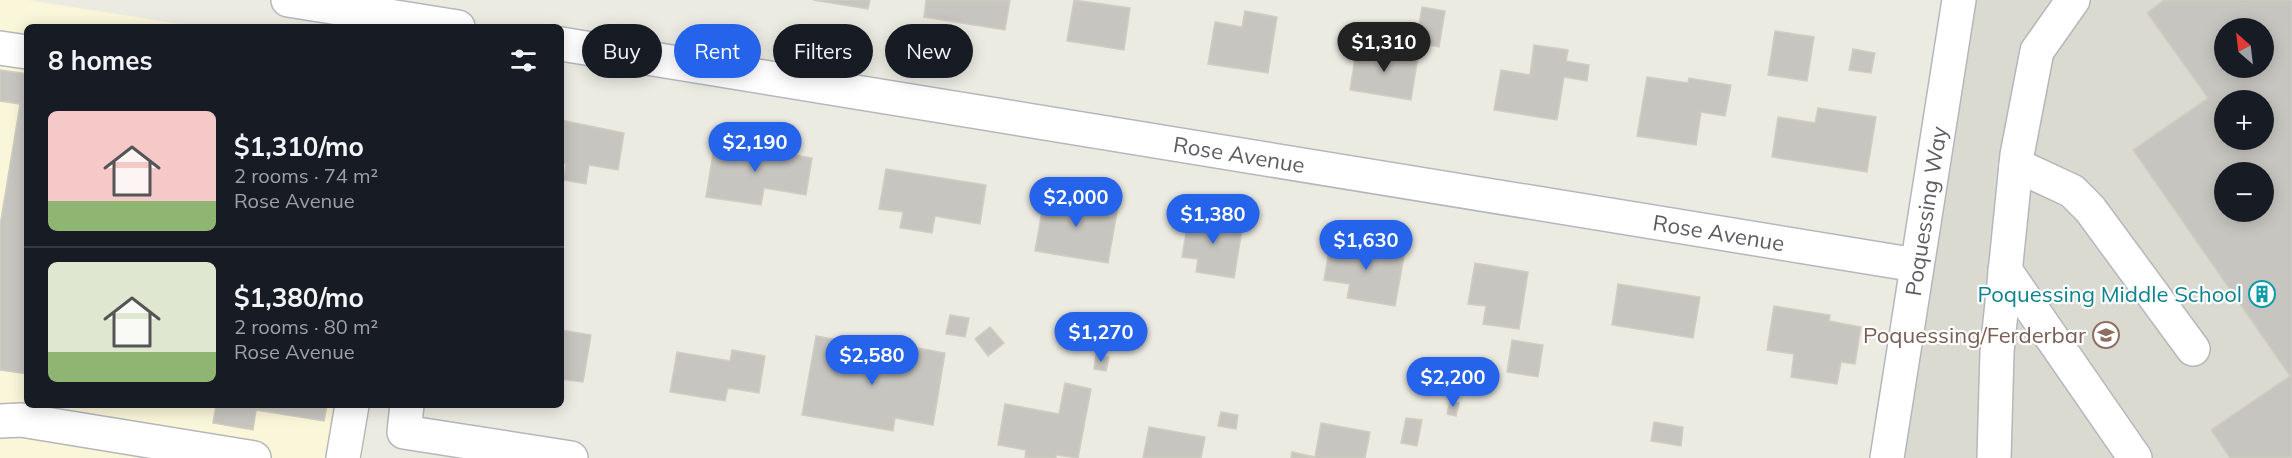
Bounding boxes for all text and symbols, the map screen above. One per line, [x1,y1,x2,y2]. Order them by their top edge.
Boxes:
north arrow [2214,18,2274,78]
map controls [2214,18,2274,222]
pin: $1,310 [1335,22,1433,73]
chip: Buy [582,24,662,78]
chip: Rent [674,24,761,78]
chip: Filters [773,24,873,78]
chip: New [885,24,973,78]
text: $1,310 [1352,29,1416,54]
text: 8 homes [48,44,152,77]
icon: filters [507,44,540,77]
button: + [2214,90,2274,150]
pin: $2,190 [706,122,804,173]
street label: Poquessing Way [1899,124,1953,298]
text: $2,190 [723,129,787,154]
text: $1,310/mo [234,130,364,163]
street label: Rose Avenue [1171,130,1307,179]
icon: home [96,135,168,207]
button: − [2214,162,2274,222]
text: 2 rooms · 74 m² [234,163,378,188]
pin: $2,000 [1027,177,1125,228]
text: $2,000 [1044,184,1108,209]
text: Rose Avenue [234,188,355,213]
pin: $1,380 [1164,194,1262,245]
text: $1,380 [1181,201,1245,226]
street label: Rose Avenue [1651,208,1787,257]
pin: $1,630 [1317,220,1415,271]
text: $1,630 [1334,227,1398,252]
building icon: Poquessing Middle School [2247,279,2277,309]
place label: Poquessing Middle School [1977,280,2242,308]
text: $1,380/mo [234,281,364,314]
icon: home [96,286,168,358]
pin: $1,270 [1052,312,1150,363]
text: 2 rooms · 80 m² [234,314,378,339]
text: $1,270 [1069,319,1133,344]
school or university icon: Poquessing/Ferderbar [2091,320,2121,350]
place label: Poquessing/Ferderbar [1863,321,2086,349]
pin: $2,580 [823,335,921,386]
text: Rose Avenue [234,339,355,364]
text: $2,580 [840,342,904,367]
pin: $2,200 [1404,357,1502,408]
text: $2,200 [1421,364,1485,389]

